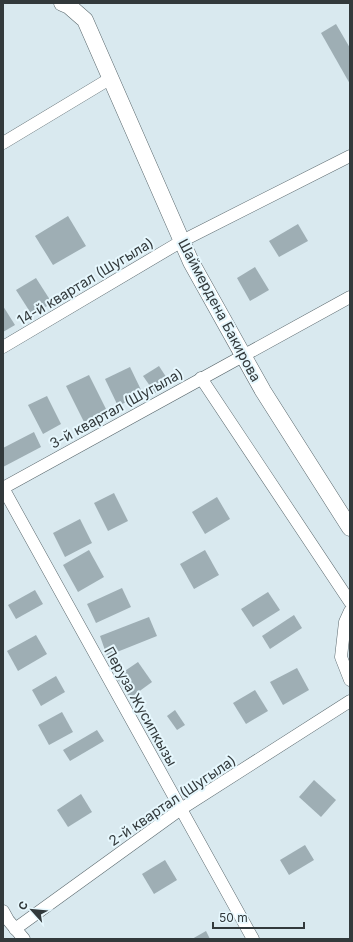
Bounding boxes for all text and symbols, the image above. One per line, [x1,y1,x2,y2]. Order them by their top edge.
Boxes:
street label: 14-й квартал (Шугыла) [14,234,156,328]
street label: Шаймердена Бакирова [175,236,265,384]
street label: 3-й квартал (Шугыла) [46,364,186,452]
street label: Перуза Жусипкызы [101,643,181,769]
street label: 2-й квартал (Шугыла) [105,751,239,849]
north arrow [12,890,52,930]
text: С [15,899,31,912]
scale bar [213,904,304,930]
text: 50 m [219,910,248,925]

